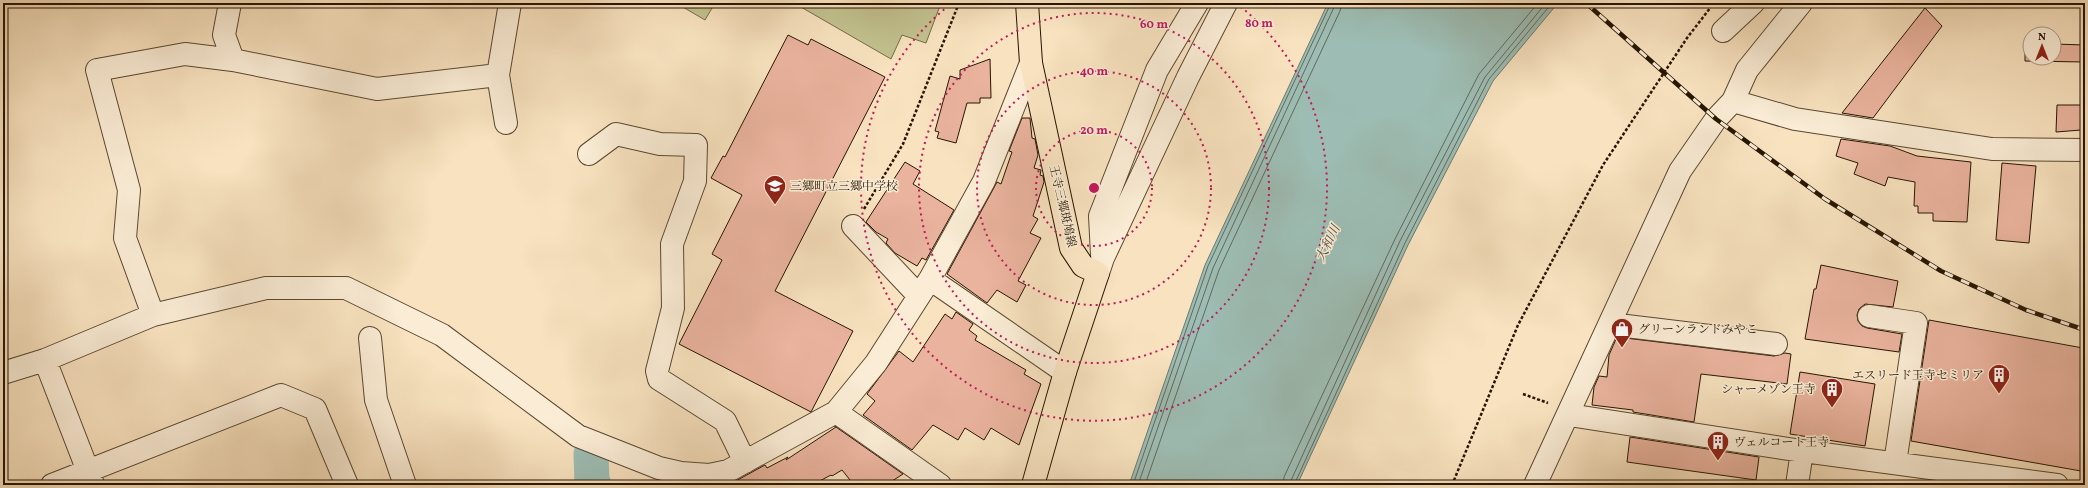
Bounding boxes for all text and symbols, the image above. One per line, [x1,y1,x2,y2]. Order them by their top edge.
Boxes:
text: 80 m [1245,16,1273,32]
text: 60 m [1140,17,1168,33]
north arrow [2022,26,2062,66]
text: N [2038,30,2046,45]
text: 40 m [1080,64,1109,80]
text: 20 m [1080,123,1108,139]
street label: 王寺三郷斑鳩線 [1045,163,1079,249]
school or university icon: 三郷町立三郷中学校 [762,173,788,206]
place label: 三郷町立三郷中学校 [790,179,898,195]
centre of rings [1087,181,1101,195]
water label: 大和川 [1312,221,1346,265]
shop icon: グリーンランドみやこ [1609,316,1635,349]
place label: グリーンランドみやこ [1638,322,1758,338]
building icon: エスリード王寺セミリア [1986,362,2012,395]
place label: エスリード王寺セミリア [1852,368,1984,384]
building icon: シャーメゾン王寺 [1819,376,1845,409]
place label: シャーメゾン王寺 [1721,382,1816,398]
building icon: ヴェルコート王寺 [1705,429,1731,462]
place label: ヴェルコート王寺 [1734,435,1830,451]

